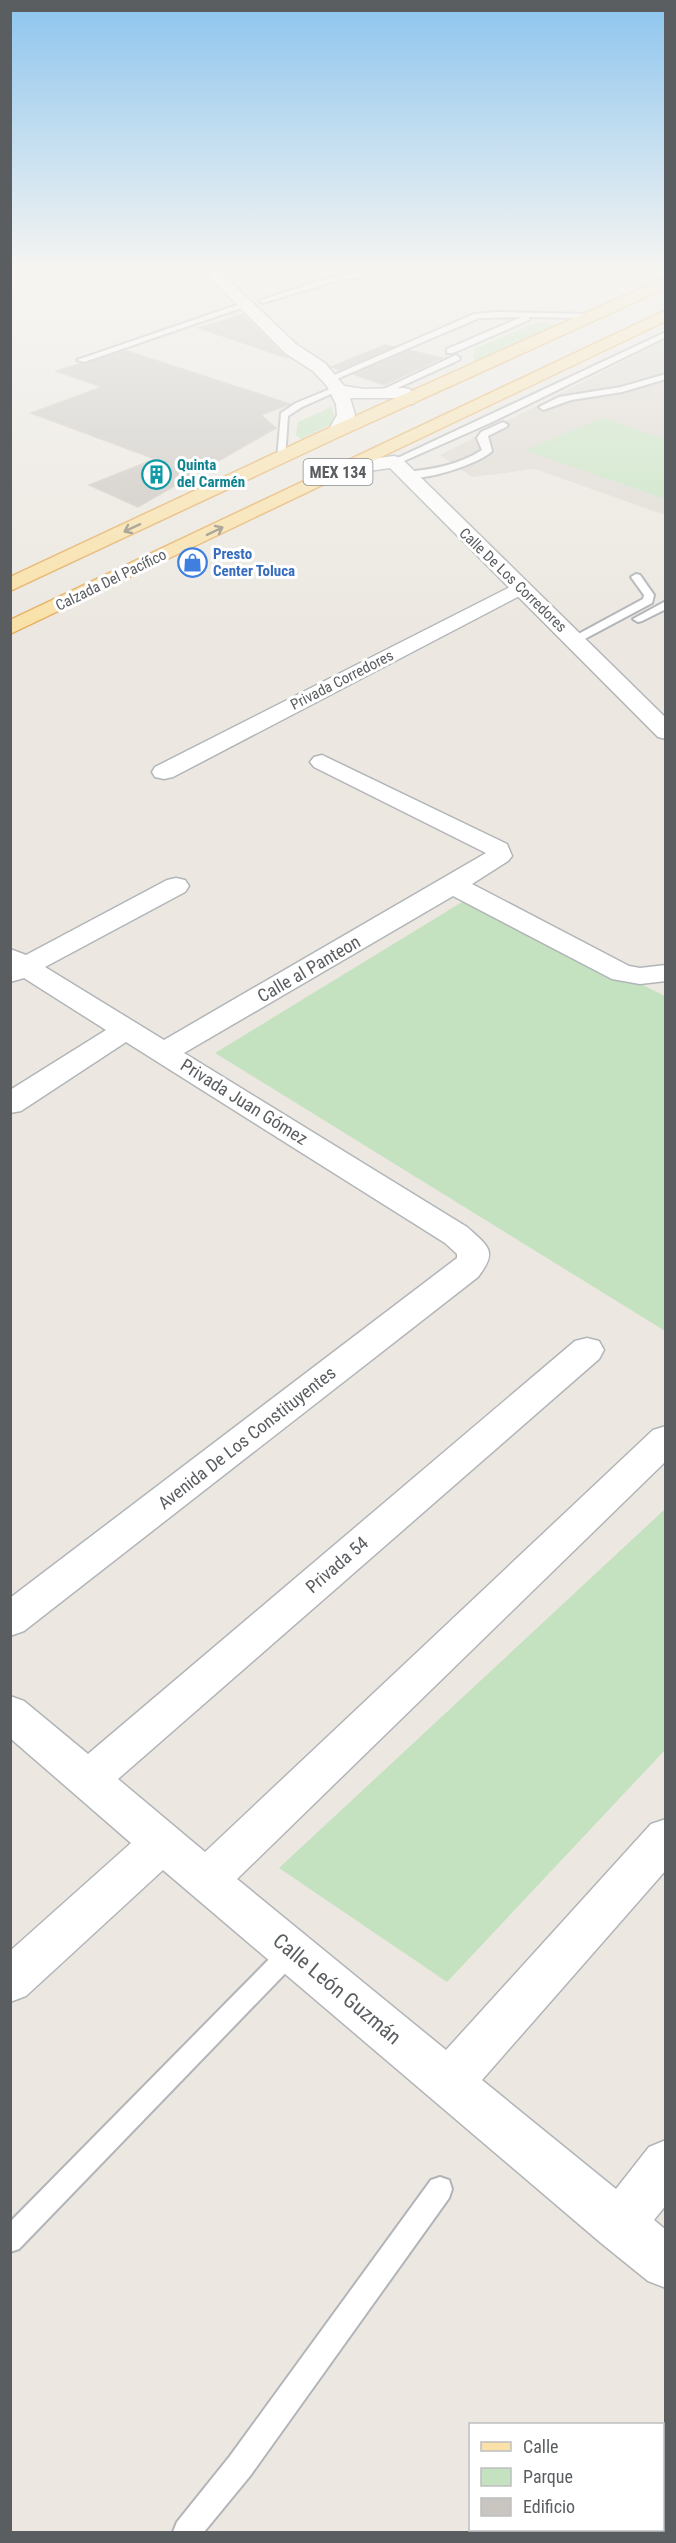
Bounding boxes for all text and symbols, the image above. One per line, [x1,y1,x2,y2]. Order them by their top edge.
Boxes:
place label: Quinta del Carmén [177,456,245,491]
building icon: Quinta del Carmén [140,458,172,490]
road number: MEX 134 [304,459,372,485]
one-way arrow [124,522,142,534]
one-way arrow [205,524,223,536]
street label: Calle De Los Corredores [456,524,571,636]
street label: Calzada Del Pacífico [53,545,169,615]
place label: Presto Center Toluca [213,545,295,580]
shop icon: Presto Center Toluca [176,547,208,579]
street label: Privada Corredores [287,646,397,714]
street label: Calle al Panteon [254,931,364,1006]
street label: Privada Juan Gómez [177,1054,312,1149]
street label: Avenida De Los Constituyentes [154,1362,340,1513]
street label: Privada 54 [301,1532,372,1597]
street label: Calle León Guzmán [268,1929,406,2049]
legend [469,2423,664,2531]
text: Calle [523,2436,559,2457]
text: Parque [523,2466,573,2487]
text: Edificio [523,2496,575,2517]

